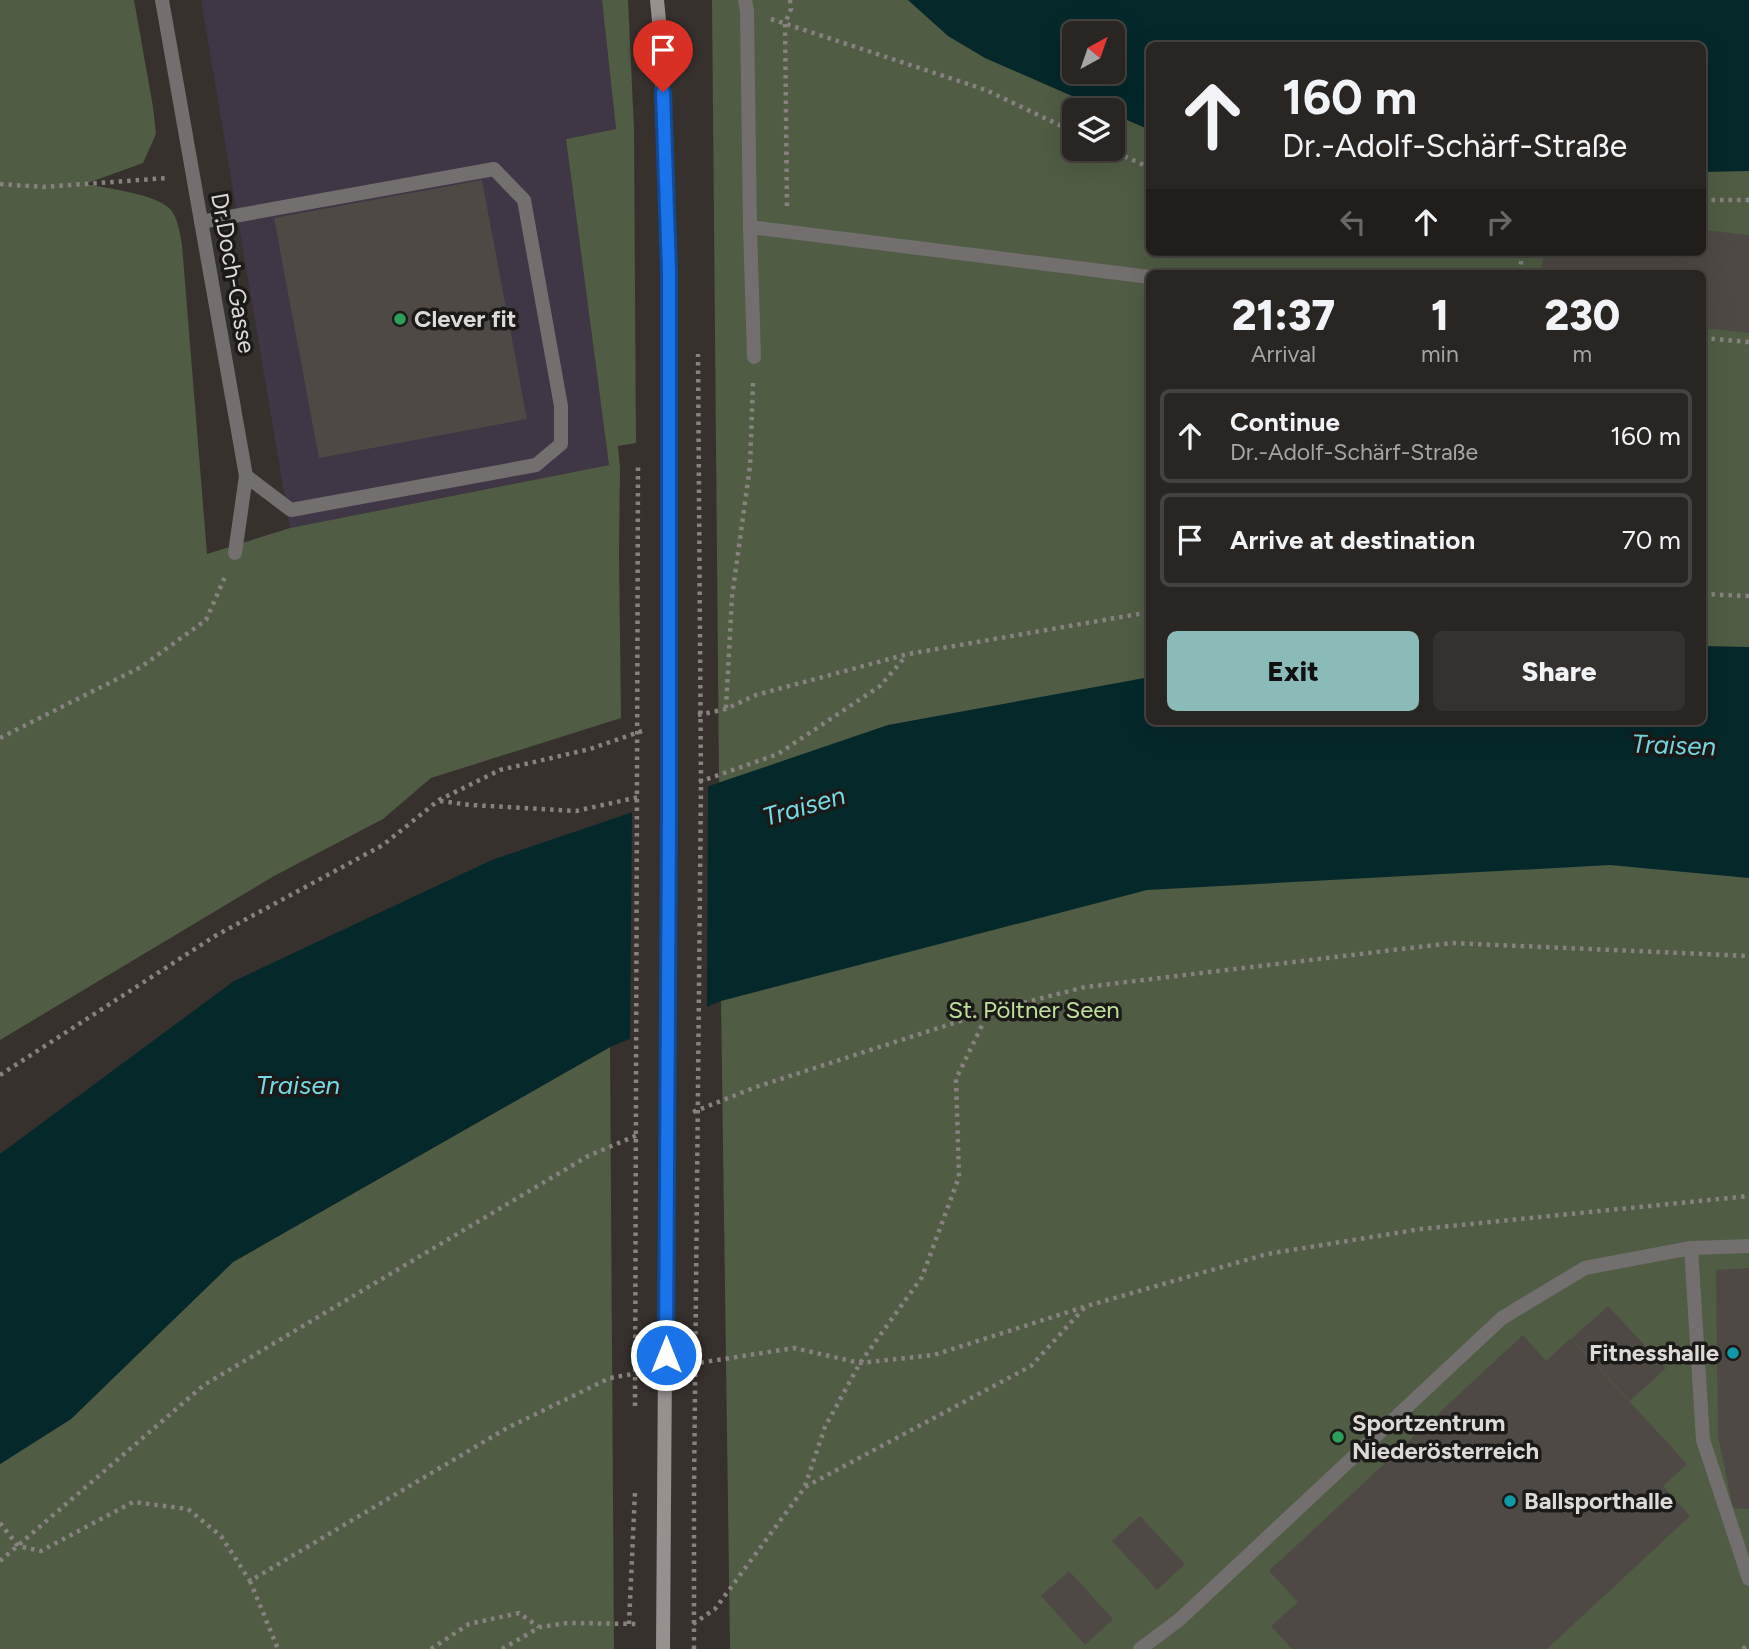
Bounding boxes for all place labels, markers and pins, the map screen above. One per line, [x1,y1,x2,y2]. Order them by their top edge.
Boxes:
pin [633,20,693,92]
place label: Clever fit [414,304,517,333]
marker: Clever fit [392,311,408,327]
place label: Fitnesshalle [1589,1338,1719,1367]
marker: Fitnesshalle [1725,1345,1741,1361]
place label: Sportzentrum Niederösterreich [1352,1408,1539,1465]
marker: Sportzentrum Niederösterreich [1330,1429,1346,1445]
place label: Ballsporthalle [1524,1486,1673,1515]
marker: Ballsporthalle [1502,1493,1518,1509]

